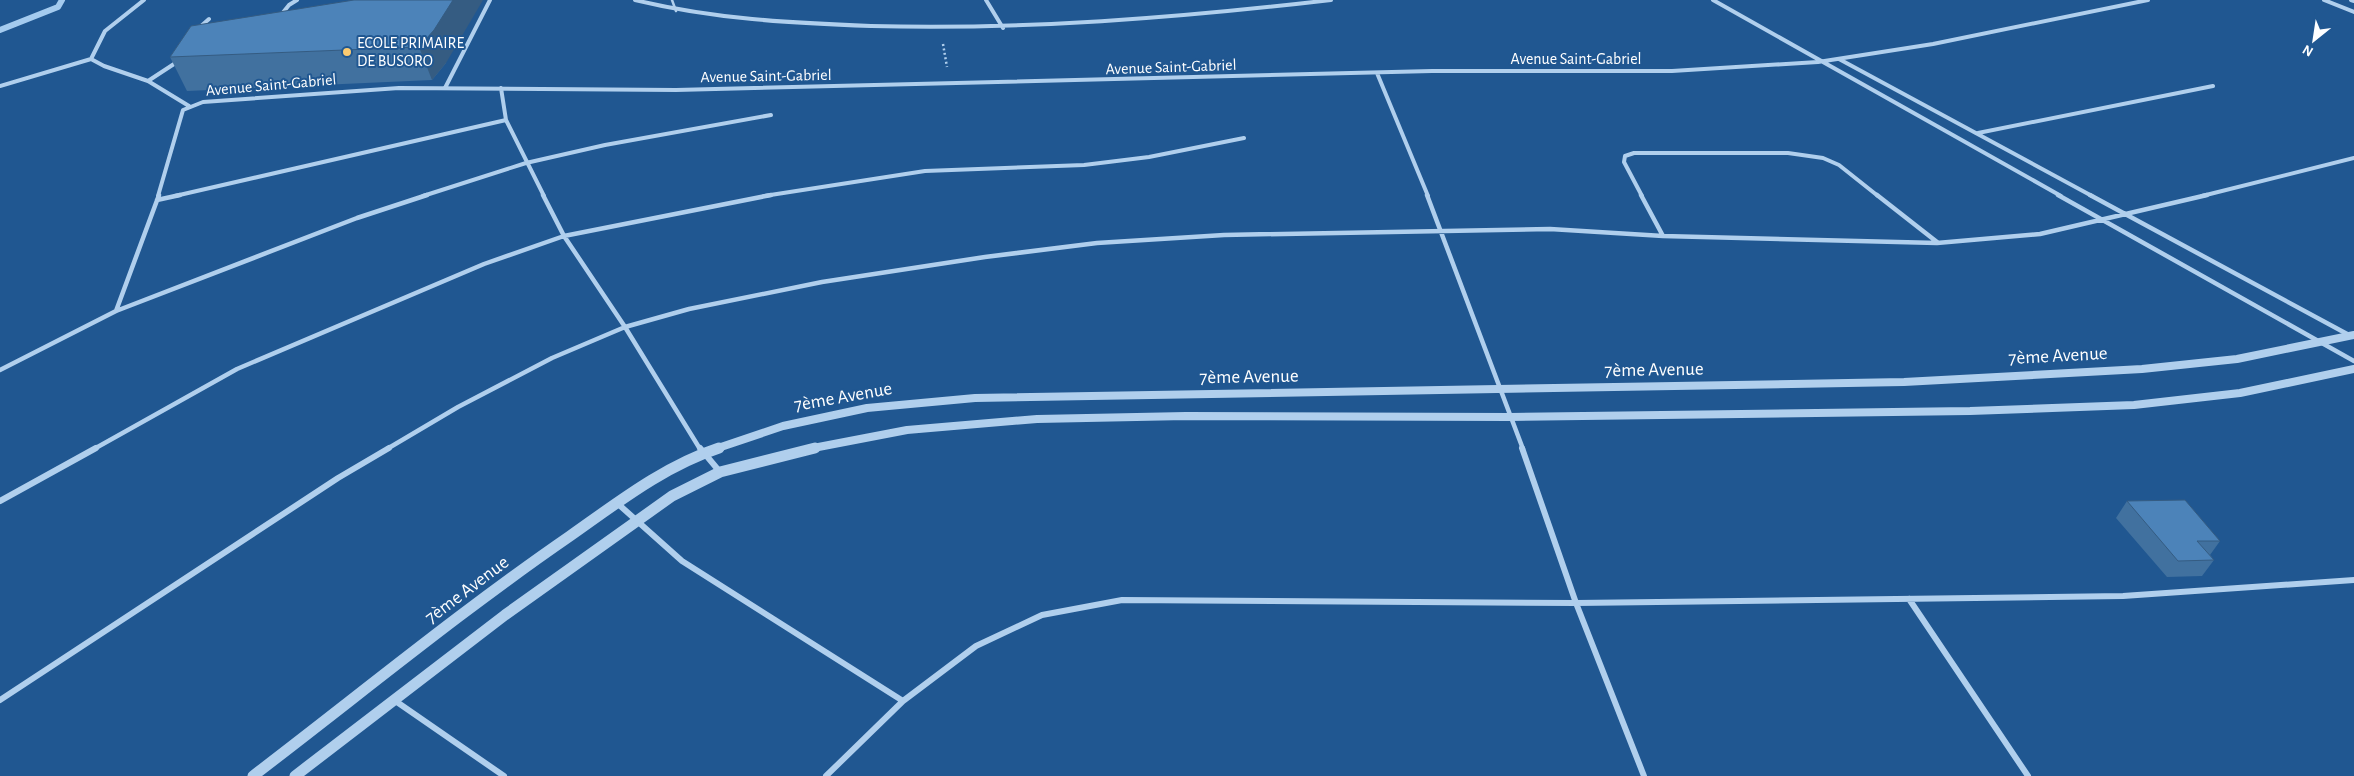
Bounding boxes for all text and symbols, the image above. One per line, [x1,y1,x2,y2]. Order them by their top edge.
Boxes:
north arrow [2289,15,2339,65]
place label: ECOLE PRIMAIRE DE BUSORO [357,35,464,69]
text: N [2300,42,2316,59]
marker: ECOLE PRIMAIRE DE BUSORO [341,46,353,58]
street label: Avenue Saint-Gabriel [1510,51,1642,67]
street label: Avenue Saint-Gabriel [1105,57,1237,77]
street label: Avenue Saint-Gabriel [700,67,832,85]
street label: Avenue Saint-Gabriel [205,71,337,99]
street label: 7ème Avenue [2008,344,2108,368]
street label: 7ème Avenue [1604,360,1704,380]
street label: 7ème Avenue [1199,367,1299,387]
street label: 7ème Avenue [793,379,893,415]
street label: 7ème Avenue [422,553,512,627]

